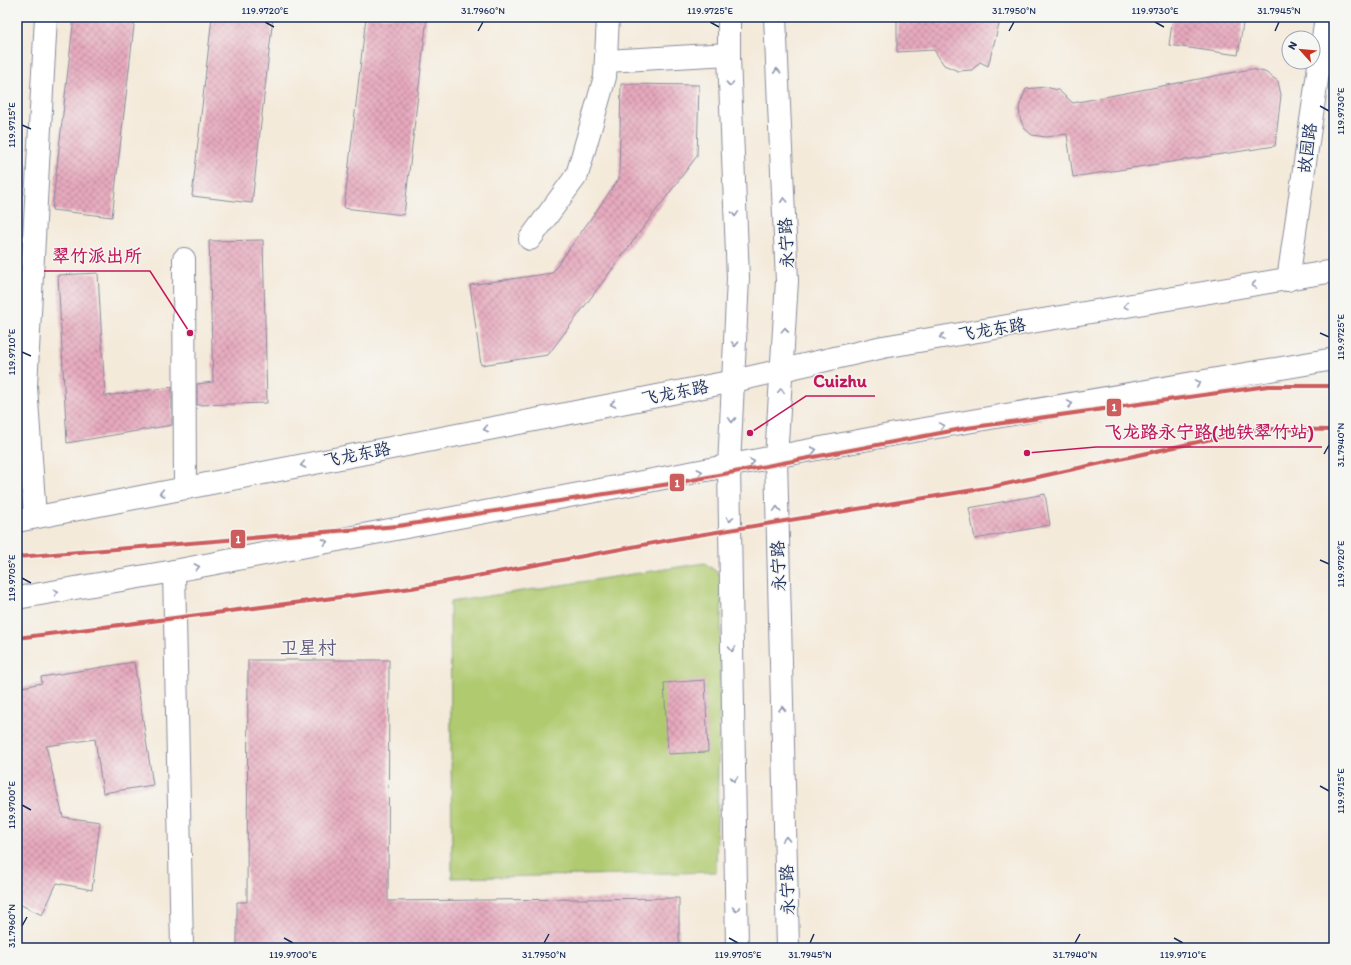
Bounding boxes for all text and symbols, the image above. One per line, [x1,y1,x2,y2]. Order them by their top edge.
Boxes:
text: 119.9720°E [241,4,289,17]
text: 31.7960°N [461,4,505,17]
text: 119.9725°E [687,4,734,17]
text: 31.7950°N [992,4,1036,17]
text: 119.9730°E [1131,4,1179,17]
text: 31.7945°N [1257,4,1301,17]
north arrow [1281,30,1321,70]
text: N [1285,39,1300,52]
one-way arrow [773,68,782,74]
one-way arrow [726,81,735,87]
text: 119.9730°E [1334,87,1347,135]
text: 119.9715°E [5,102,18,148]
street label: 故园路 [1294,121,1320,175]
one-way arrow [779,197,788,203]
one-way arrow [731,211,740,217]
street label: 永宁路 [775,217,797,269]
callout: 翠竹派出所 [44,241,150,271]
text: 翠竹派出所 [52,245,142,267]
one-way arrow [1251,280,1257,289]
one-way arrow [1123,302,1129,310]
text: 119.9725°E [1334,313,1347,360]
street label: 飞龙东路 [957,314,1027,344]
one-way arrow [780,327,789,333]
text: 119.9710°E [5,328,18,375]
one-way arrow [939,332,946,341]
one-way arrow [731,341,740,347]
callout: Cuizhu [806,366,875,396]
text: Cuizhu [813,370,868,392]
street label: 飞龙东路 [640,376,710,408]
one-way arrow [1195,379,1201,387]
one-way arrow [776,388,785,394]
line badge: 1 [1106,398,1122,417]
one-way arrow [610,400,616,408]
one-way arrow [1067,401,1073,409]
text: 1 [1111,401,1117,414]
one-way arrow [728,417,737,423]
callout: 飞龙路永宁路(地铁翠竹站) [1096,417,1322,447]
text: 飞龙路永宁路(地铁翠竹站) [1104,421,1314,443]
one-way arrow [938,422,945,431]
text: 31.7940°N [1334,422,1347,467]
one-way arrow [482,425,489,433]
street label: 飞龙东路 [322,438,392,470]
one-way arrow [811,447,817,455]
one-way arrow [749,458,755,467]
one-way arrow [300,460,306,469]
one-way arrow [697,468,704,476]
line badge: 1 [669,473,685,492]
text: 1 [674,477,680,490]
one-way arrow [159,488,165,496]
one-way arrow [773,506,781,512]
one-way arrow [726,516,734,522]
line badge: 1 [230,529,246,549]
text: 1 [235,533,241,546]
one-way arrow [322,539,328,547]
street label: 永宁路 [767,540,789,592]
text: 119.9720°E [1334,540,1347,588]
text: 119.9705°E [5,554,18,602]
one-way arrow [194,563,200,571]
one-way arrow [52,588,59,596]
district label: 卫星村 [279,636,337,659]
one-way arrow [728,646,736,652]
one-way arrow [778,706,786,712]
text: 119.9715°E [1334,768,1347,814]
one-way arrow [730,776,738,782]
text: 119.9700°E [5,781,18,829]
one-way arrow [781,836,790,842]
street label: 永宁路 [776,864,798,916]
text: 31.7960°N [5,904,18,948]
one-way arrow [732,906,740,912]
text: 119.9700°E [269,948,317,961]
text: 31.7950°N [522,948,566,961]
text: 119.9705°E [714,948,762,961]
text: 31.7945°N [788,948,832,961]
text: 31.7940°N [1053,948,1098,961]
text: 119.9710°E [1160,948,1207,961]

